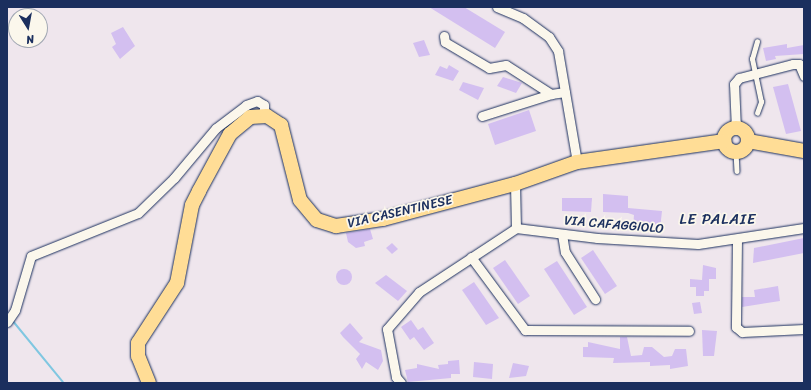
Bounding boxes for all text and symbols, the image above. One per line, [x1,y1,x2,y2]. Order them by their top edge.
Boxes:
north arrow [8,8,48,48]
text: N [25,29,36,49]
street label: VIA CASENTINESE [346,192,454,232]
district label: LE PALAIE [680,211,756,229]
street label: VIA CAFAGGIOLO [564,213,664,237]

